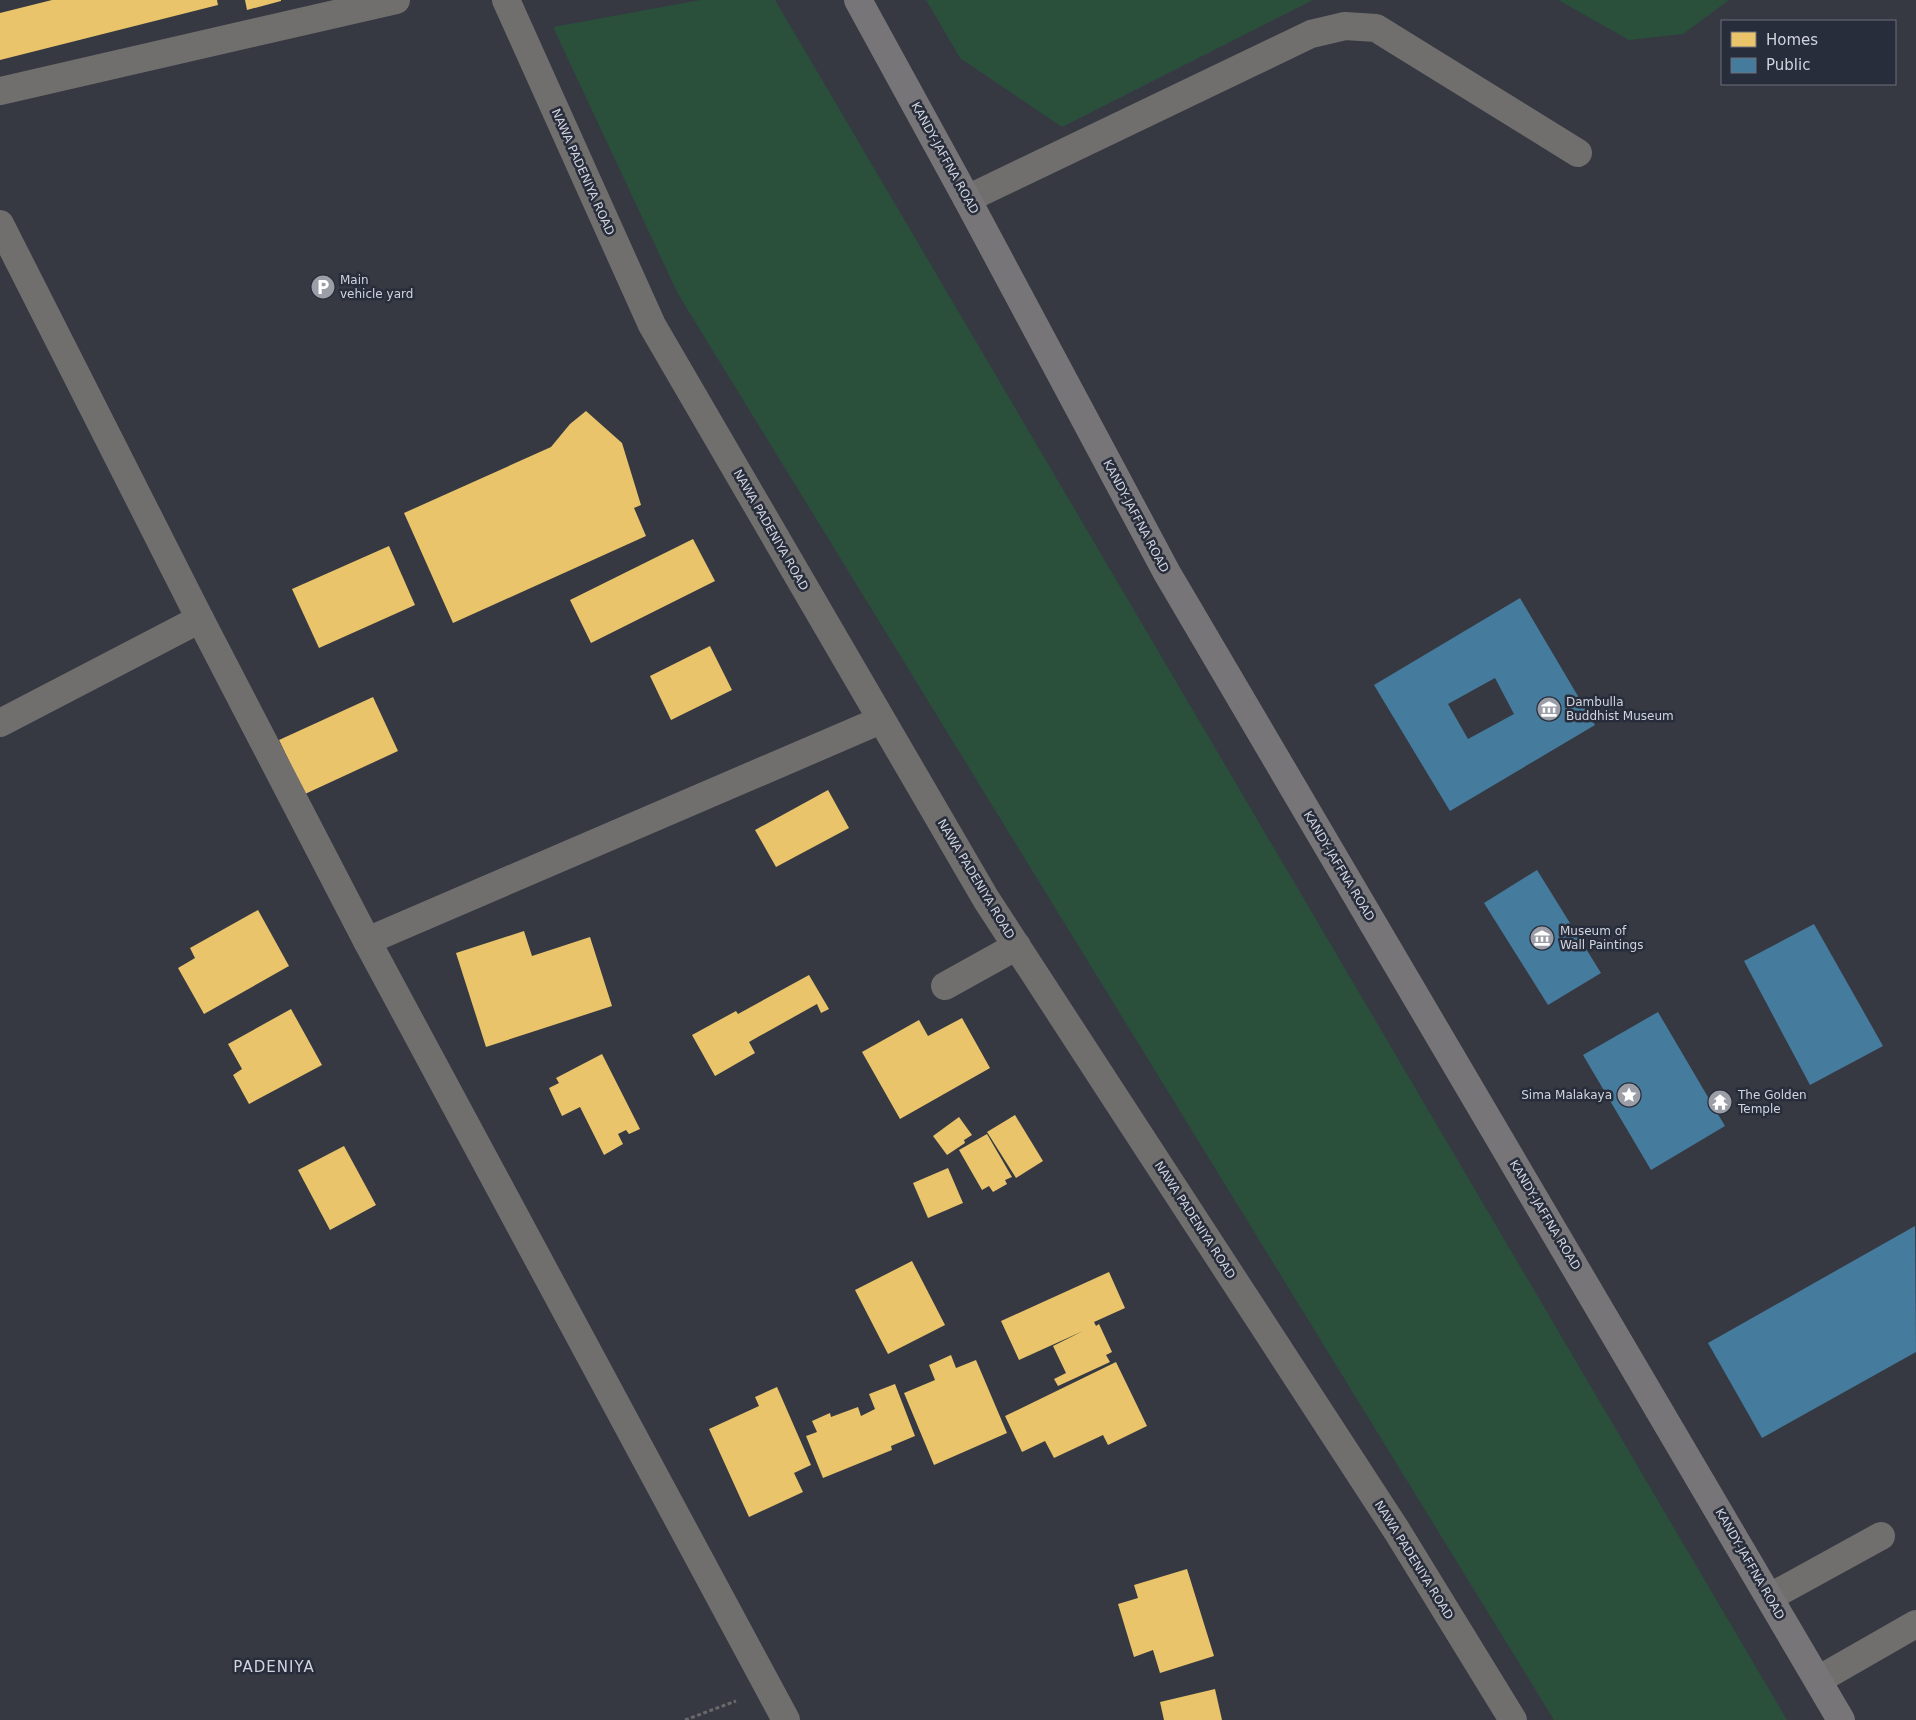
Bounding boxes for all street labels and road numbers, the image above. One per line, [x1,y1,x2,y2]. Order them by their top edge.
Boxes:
street label: KANDY-JAFFNA ROAD [908,100,982,216]
street label: NAWA PADENIYA ROAD [549,106,617,238]
street label: KANDY-JAFFNA ROAD [1100,457,1172,575]
street label: NAWA PADENIYA ROAD [731,467,811,593]
street label: KANDY-JAFFNA ROAD [1301,809,1377,923]
street label: NAWA PADENIYA ROAD [935,817,1017,941]
street label: KANDY-JAFFNA ROAD [1507,1158,1583,1272]
street label: NAWA PADENIYA ROAD [1152,1159,1238,1281]
street label: NAWA PADENIYA ROAD [1372,1498,1456,1622]
street label: KANDY-JAFFNA ROAD [1713,1506,1787,1622]

